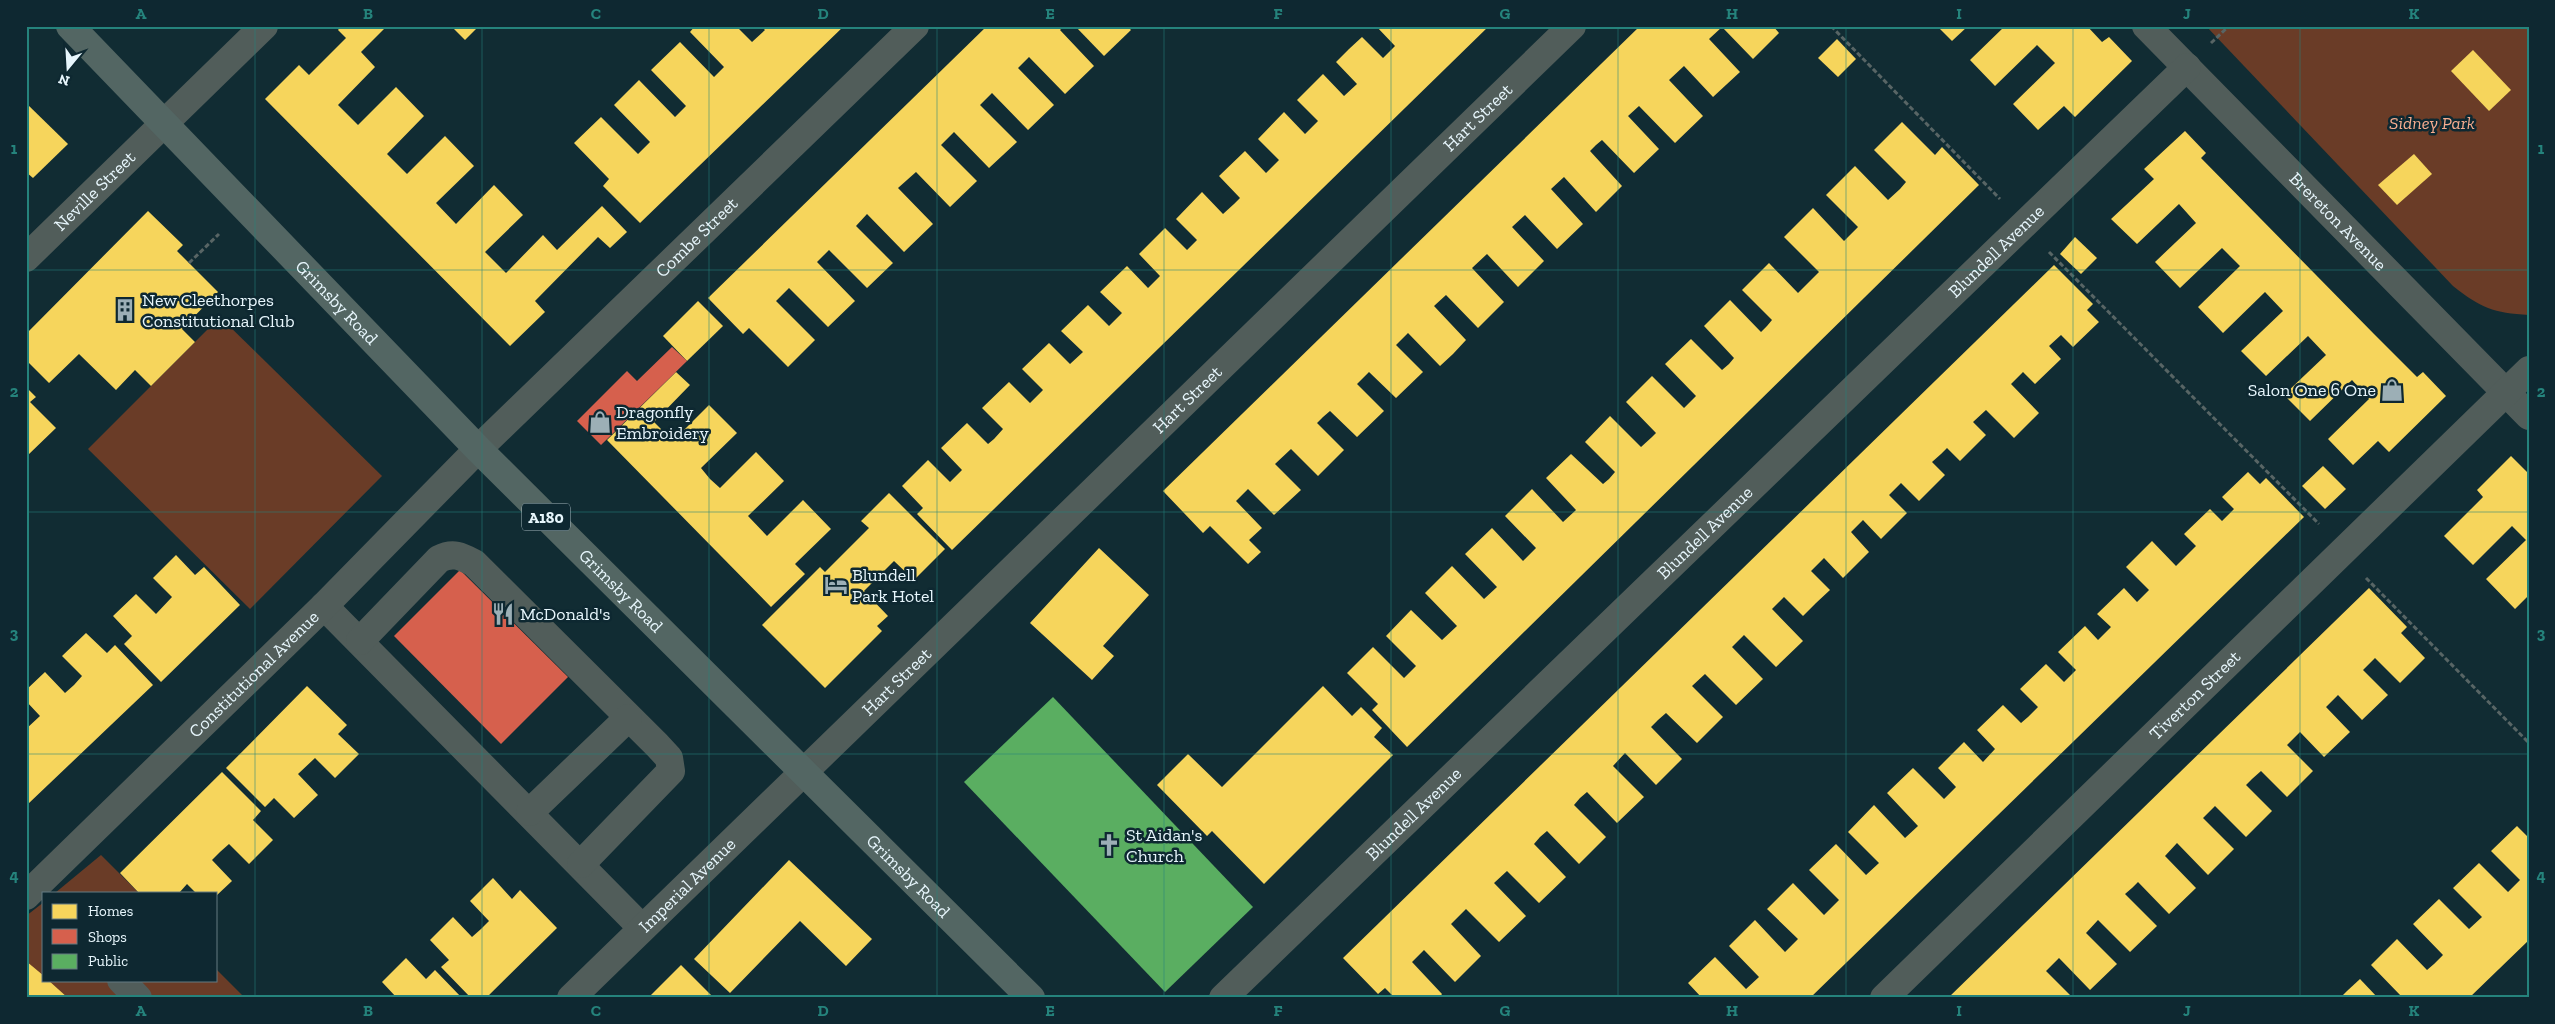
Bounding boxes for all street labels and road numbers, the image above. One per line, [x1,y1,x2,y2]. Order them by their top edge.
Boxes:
street label: Hart Street [1439,79,1517,156]
street label: Neville Street [50,146,140,235]
street label: Brereton Avenue [2285,167,2391,276]
street label: Combe Street [651,192,743,282]
street label: Blundell Avenue [1944,200,2049,302]
street label: Grimsby Road [291,255,383,349]
street label: Hart Street [1148,361,1227,438]
street label: Blundell Avenue [1652,481,1757,584]
road number: A180 [522,504,570,530]
street label: Grimsby Road [574,544,668,637]
street label: Constitutional Avenue [184,606,324,742]
street label: Hart Street [857,643,936,720]
street label: Tiverton Street [2145,646,2245,745]
street label: Blundell Avenue [1361,763,1466,865]
street label: Grimsby Road [862,830,955,923]
street label: Imperial Avenue [634,833,740,937]

